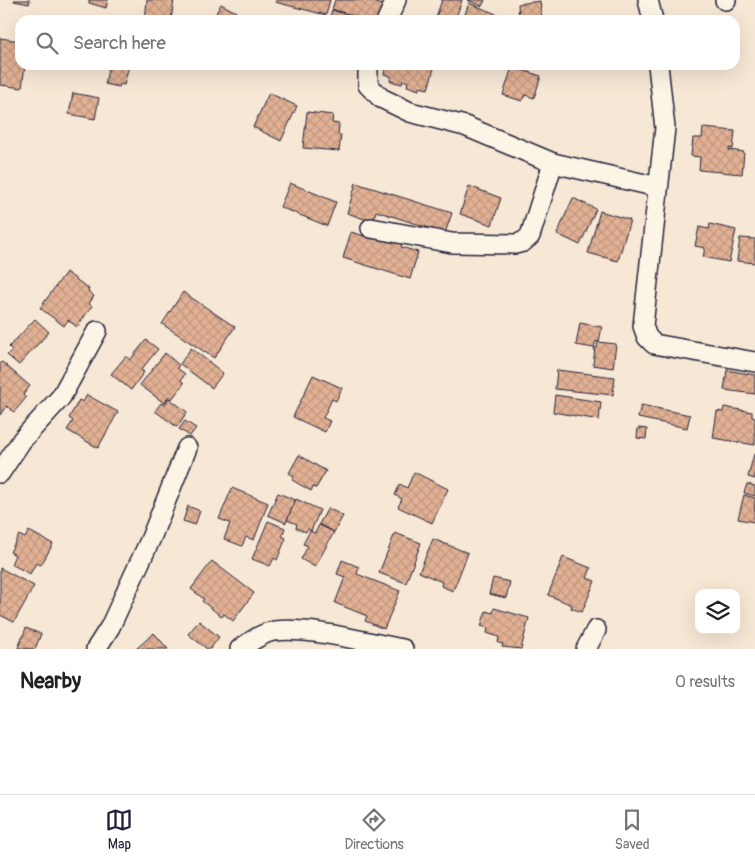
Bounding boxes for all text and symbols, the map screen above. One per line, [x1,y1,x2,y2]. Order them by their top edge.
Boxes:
search box [15,15,740,70]
icon: search [33,29,61,57]
text: Search here [73,31,166,55]
map controls [695,589,740,634]
button: layers [695,589,740,634]
text: Nearby [20,668,81,695]
text: 0 results [675,672,735,692]
tab: Map [105,806,133,853]
tab: Directions [344,806,404,853]
tab: Saved [615,806,650,853]

